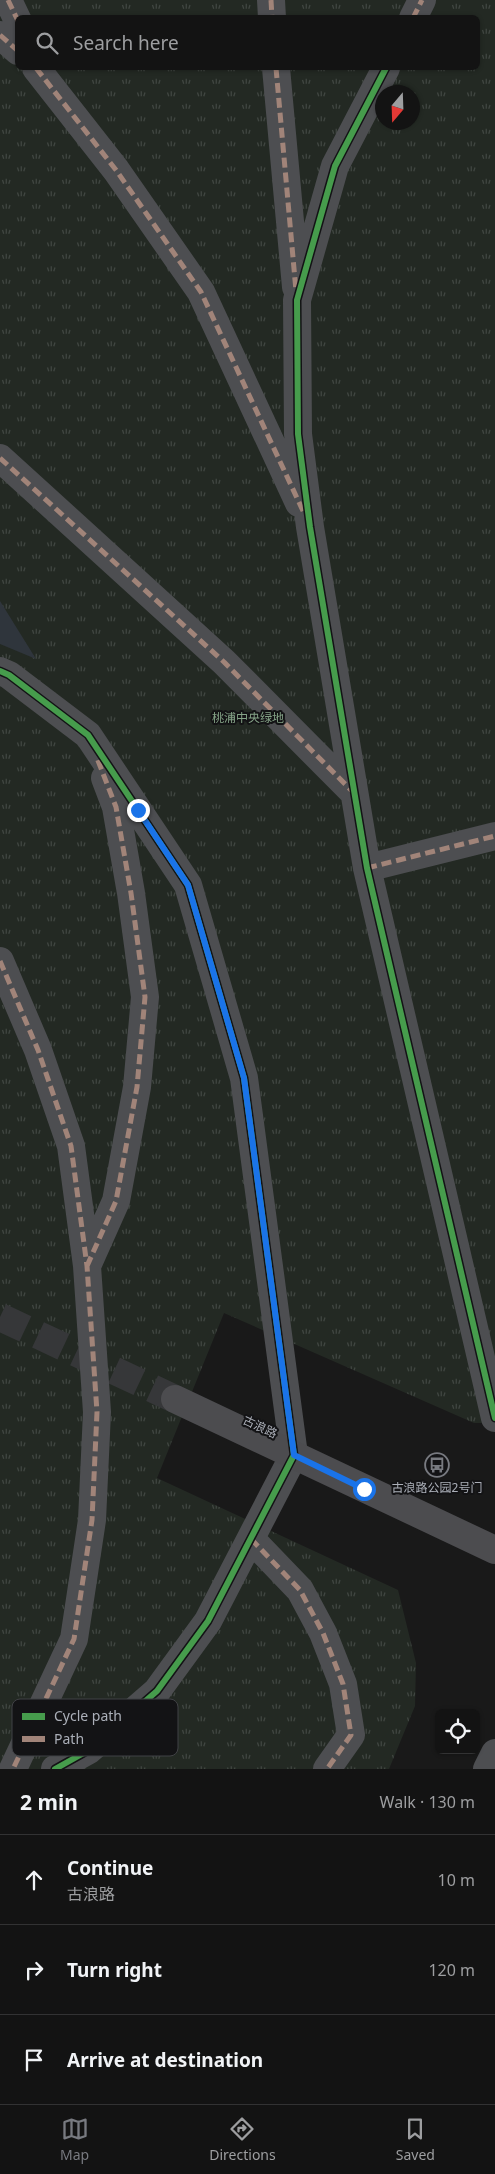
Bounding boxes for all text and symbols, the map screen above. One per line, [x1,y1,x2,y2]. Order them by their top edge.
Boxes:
search box [15,15,480,70]
icon: search [33,29,61,57]
text: Search here [73,30,179,56]
north arrow [375,85,420,130]
park label: 桃浦中央绿地 [212,709,284,726]
route end [127,799,150,822]
street label: 古浪路 [240,1411,280,1442]
bus stop icon: 古浪路公园2号门 [424,1452,450,1478]
route start [353,1478,376,1501]
place label: 古浪路公园2号门 [392,1479,482,1496]
legend [12,1699,178,1756]
text: Cycle path [54,1706,122,1725]
map controls [435,1709,480,1754]
button: locate [435,1709,480,1754]
text: Path [54,1729,84,1748]
text: 2 min [20,1788,78,1816]
text: Walk · 130 m [380,1791,475,1813]
text: Continue [67,1855,153,1881]
icon: ahead [20,1866,48,1894]
text: 10 m [438,1869,475,1891]
text: 古浪路 [67,1883,115,1905]
icon: right [20,1956,48,1984]
text: Turn right [67,1957,162,1983]
text: 120 m [428,1959,475,1981]
icon: arrive [20,2046,48,2074]
text: Arrive at destination [67,2047,263,2073]
tab: Map [60,2115,89,2164]
tab: Directions [209,2115,276,2164]
tab: Saved [396,2115,435,2164]

